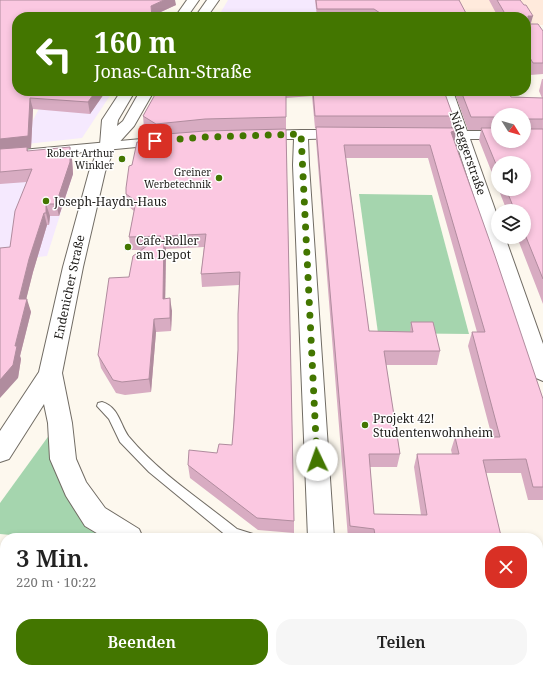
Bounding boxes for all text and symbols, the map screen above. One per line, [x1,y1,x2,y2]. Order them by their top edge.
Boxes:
text: 160 m [94,23,176,61]
icon: left [28,28,80,80]
text: Jonas-Cahn-Straße [94,59,252,83]
north arrow [491,108,531,148]
map controls [491,108,531,244]
street label: Nideggerstraße [446,109,490,197]
pin [138,124,172,158]
icon: arrive [144,130,166,152]
place label: Robert Arthur Winkler [47,146,114,172]
marker: Robert Arthur Winkler [117,154,127,164]
button: sound [491,156,531,196]
place label: Greiner Werbetechnik [144,165,211,191]
marker: Greiner Werbetechnik [214,173,224,183]
place label: Joseph-Haydn-Haus [53,193,167,210]
marker: Joseph-Haydn-Haus [41,196,51,206]
button: layers [491,204,531,244]
place label: Cafe-Roller am Depot [136,232,199,263]
street label: Endenicher Straße [50,233,88,341]
marker: Cafe-Roller am Depot [123,242,133,252]
place label: Projekt 42! Studentenwohnheim [373,410,493,441]
marker: Projekt 42! Studentenwohnheim [360,420,370,430]
position arrow [296,439,338,481]
text: 3 Min. [16,541,89,574]
button: close [485,546,527,588]
text: 220 m · 10:22 [16,573,96,591]
button: Beenden [16,619,268,665]
button: Teilen [276,619,527,665]

